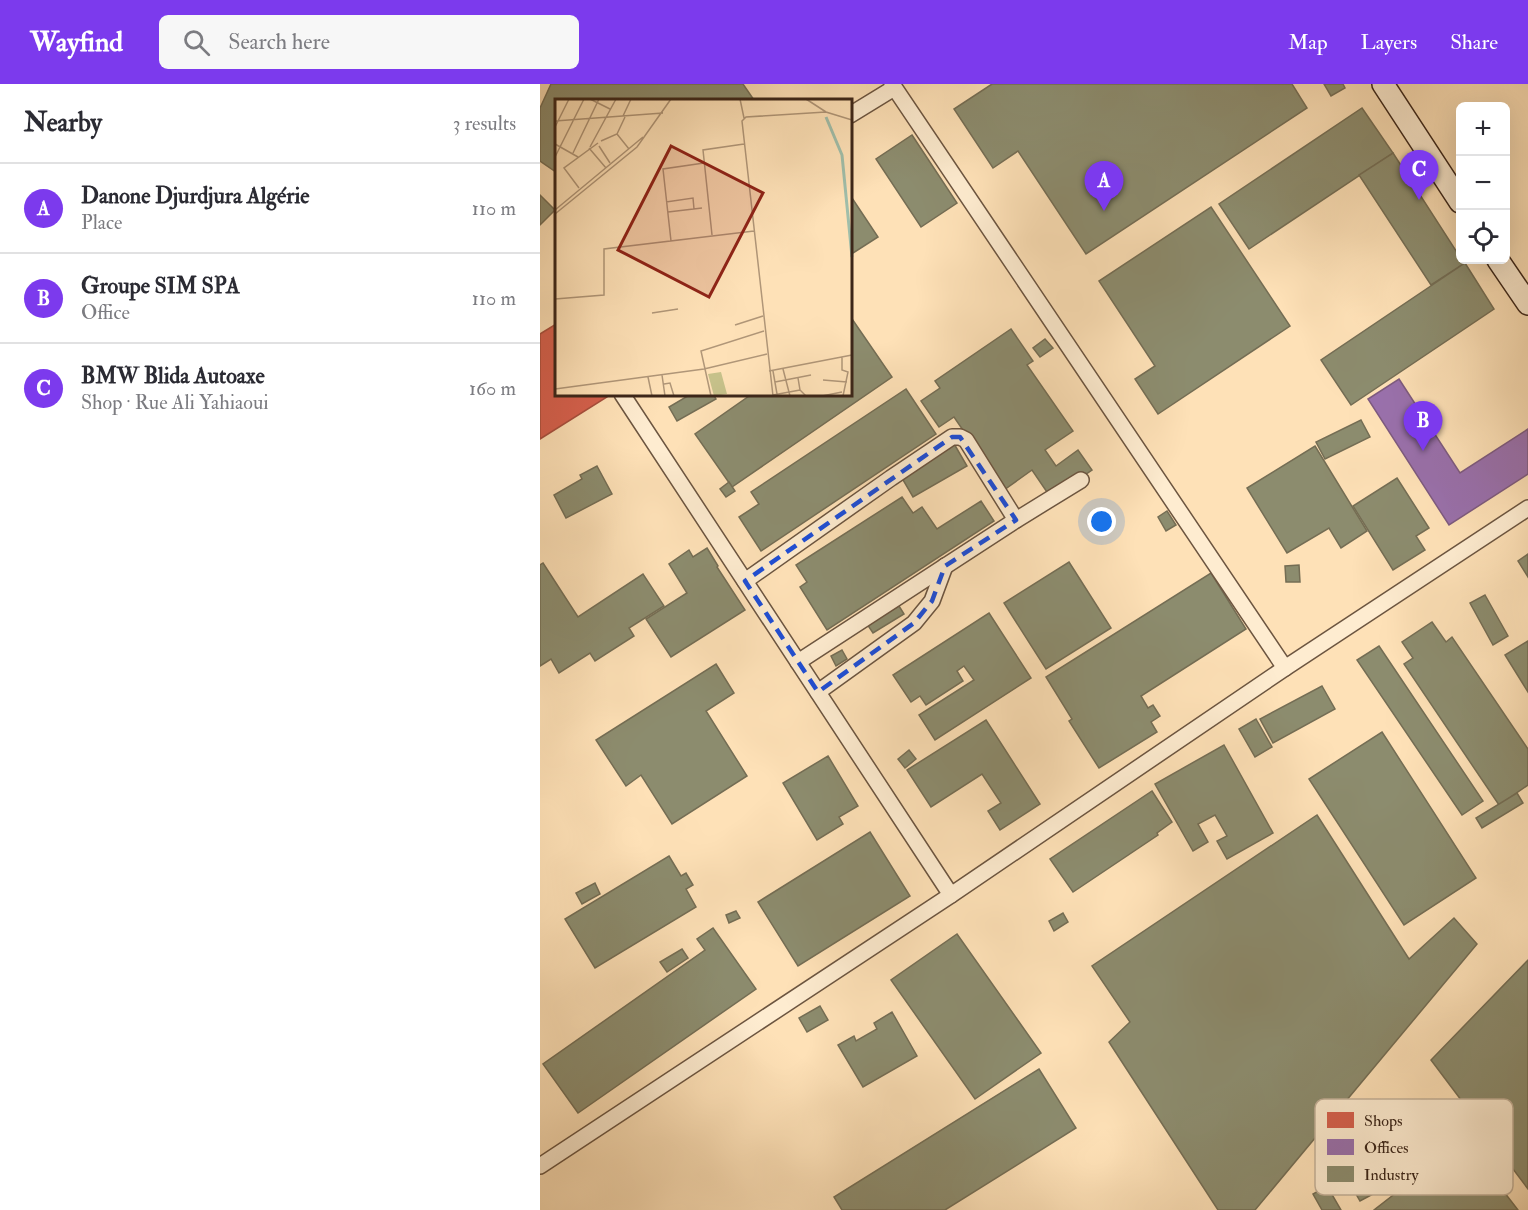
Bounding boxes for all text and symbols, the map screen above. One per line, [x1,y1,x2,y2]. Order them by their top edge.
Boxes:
search box [159,15,579,69]
text: Wayfind [30,25,123,60]
icon: search [180,26,213,59]
text: Search here [228,28,330,56]
text: Map [1288,29,1328,56]
text: Layers [1361,29,1417,56]
text: Share [1450,29,1498,56]
inset map [555,99,852,396]
map controls [1456,102,1510,264]
button: + [1456,102,1510,156]
text: Nearby [24,107,102,139]
text: 3 results [453,111,516,136]
pin: C [1400,150,1438,200]
button: − [1456,156,1510,210]
pin: A [1084,162,1124,211]
text: Danone Djurdjura Algérie [81,182,309,210]
text: A [37,196,50,221]
text: 110 m [472,196,516,221]
text: Place [81,210,122,235]
button: locate [1456,210,1510,264]
text: Groupe SIM SPA [81,272,240,300]
text: B [37,286,50,311]
text: 110 m [472,286,516,311]
text: Office [81,300,130,325]
text: BMW Blida Autoaxe [81,362,265,390]
text: C [36,376,51,401]
text: 160 m [469,376,516,401]
text: Shop · Rue Ali Yahiaoui [81,390,269,415]
pin: B [1404,402,1442,451]
your location [1087,507,1116,536]
legend [1315,1099,1513,1195]
text: Shops [1364,1111,1403,1132]
text: Offices [1364,1138,1409,1158]
text: Industry [1364,1165,1419,1185]

